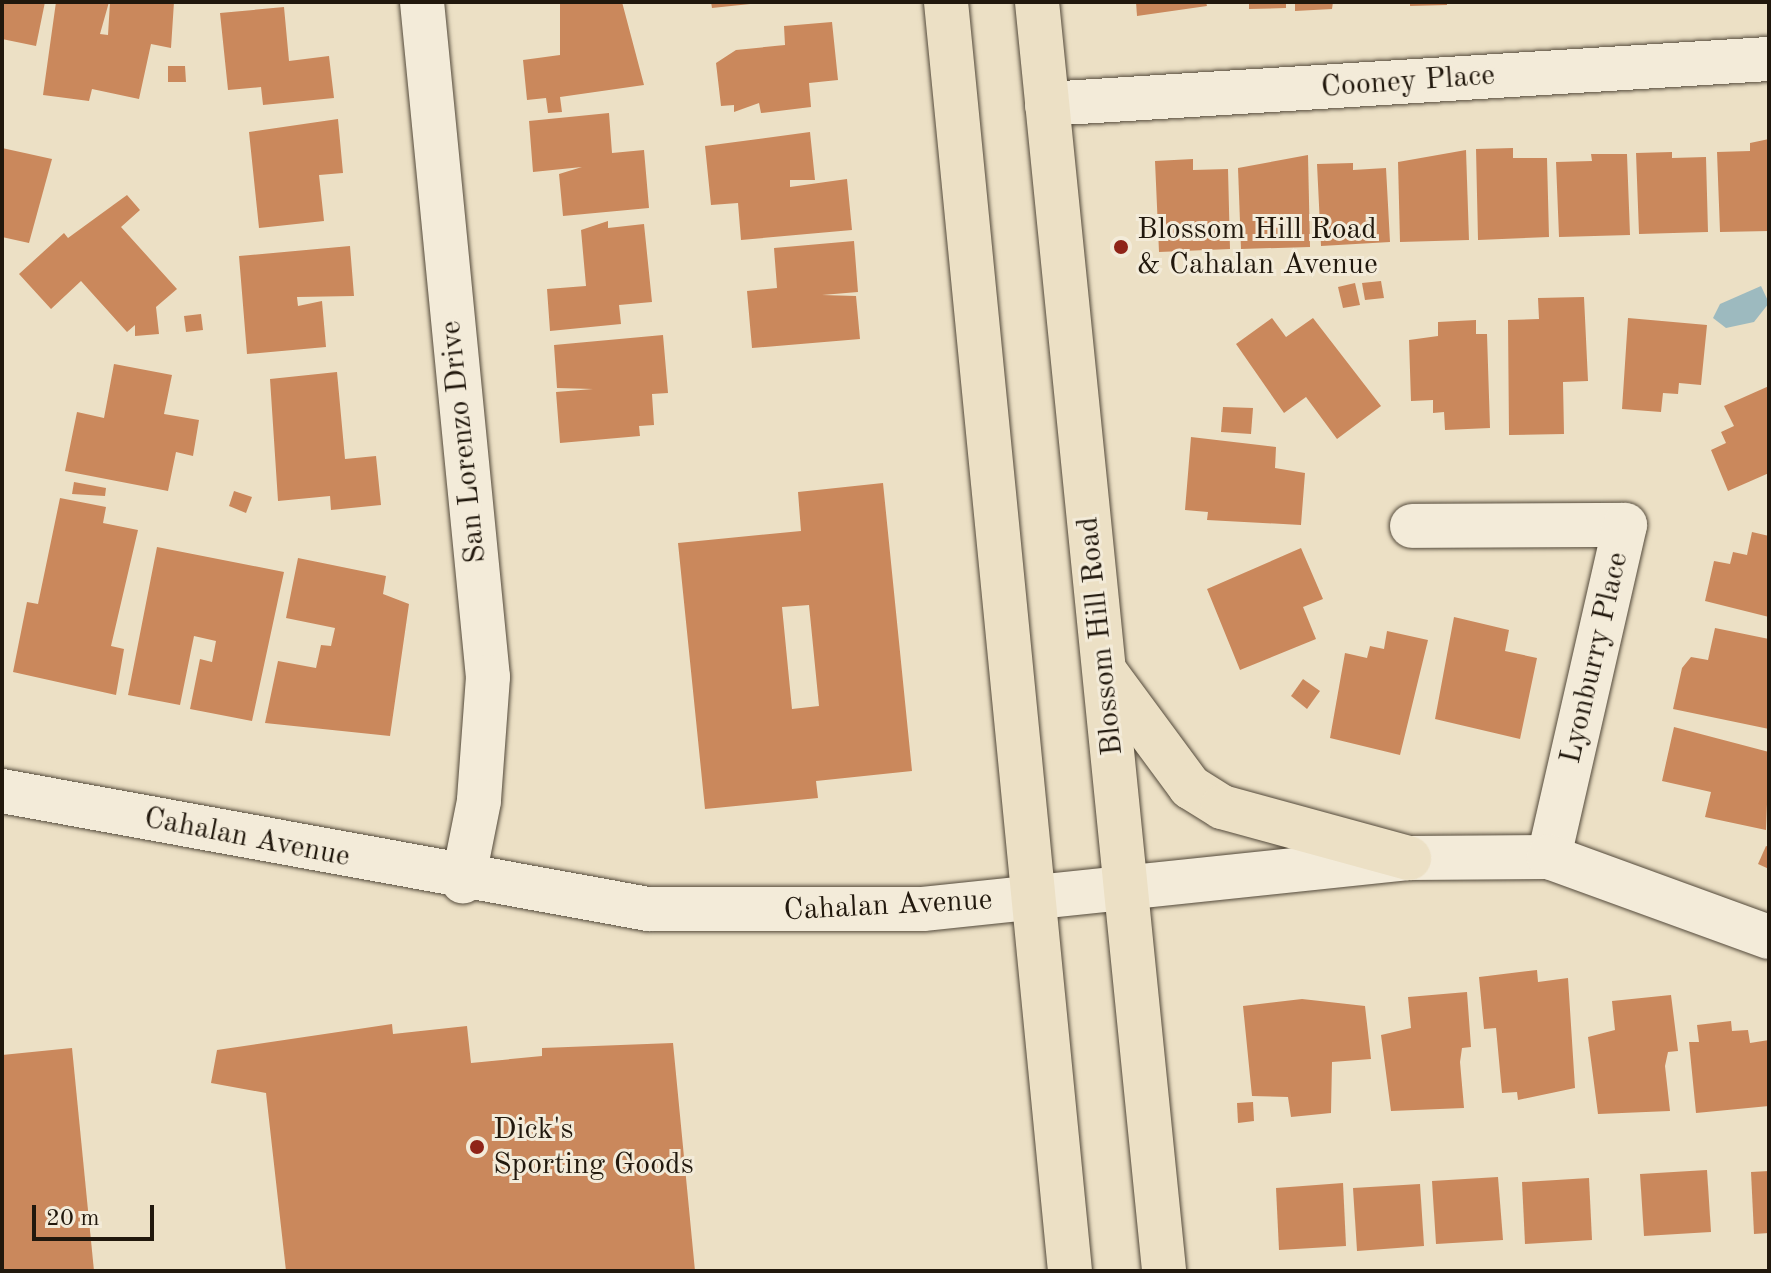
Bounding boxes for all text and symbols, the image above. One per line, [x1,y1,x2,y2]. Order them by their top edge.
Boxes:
street label: Cooney Place [1320,58,1496,106]
place label: Blossom Hill Road & Cahalan Avenue [1137,212,1378,282]
marker: Blossom Hill Road & Cahalan Avenue [1112,238,1130,256]
street label: San Lorenzo Drive [433,319,495,565]
street label: Blossom Hill Road [1071,515,1131,757]
street label: Lyonburry Place [1553,549,1637,767]
street label: Cahalan Avenue [141,800,353,876]
street label: Cahalan Avenue [783,883,993,929]
place label: Dick's Sporting Goods [493,1112,694,1182]
marker: Dick's Sporting Goods [468,1138,486,1156]
scale bar [36,1189,158,1239]
text: 20 m [46,1207,100,1231]

